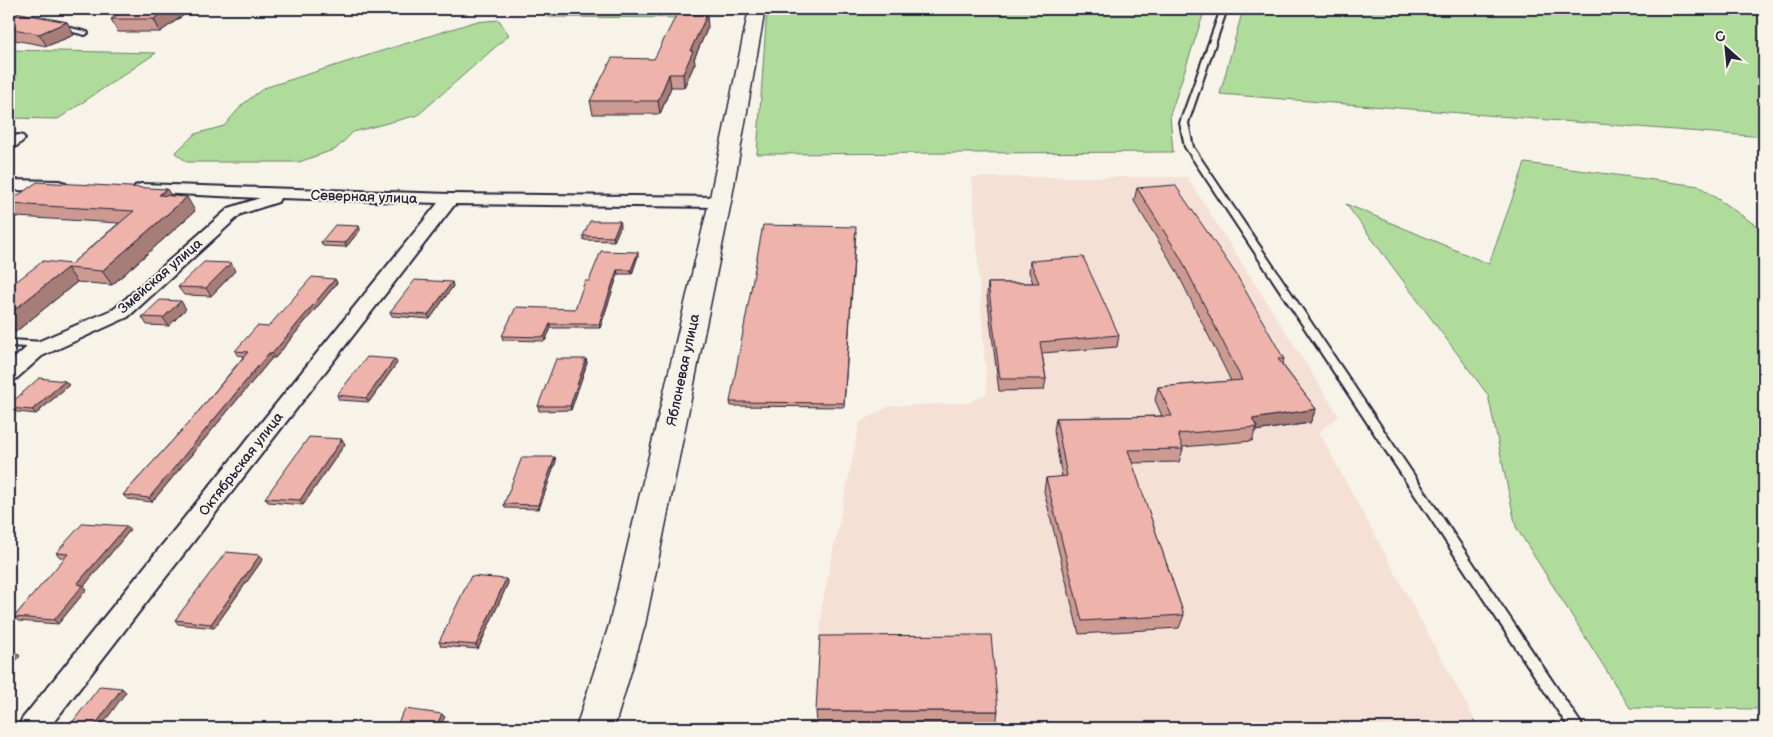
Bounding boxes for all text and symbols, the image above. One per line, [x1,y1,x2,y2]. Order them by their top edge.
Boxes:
north arrow [1700,22,1750,72]
text: С [1712,27,1729,47]
street label: Северная улица [310,187,418,207]
street label: Змейская улица [114,234,206,317]
street label: Яблоневая улица [663,312,703,428]
street label: Октябрьская улица [195,408,287,519]

